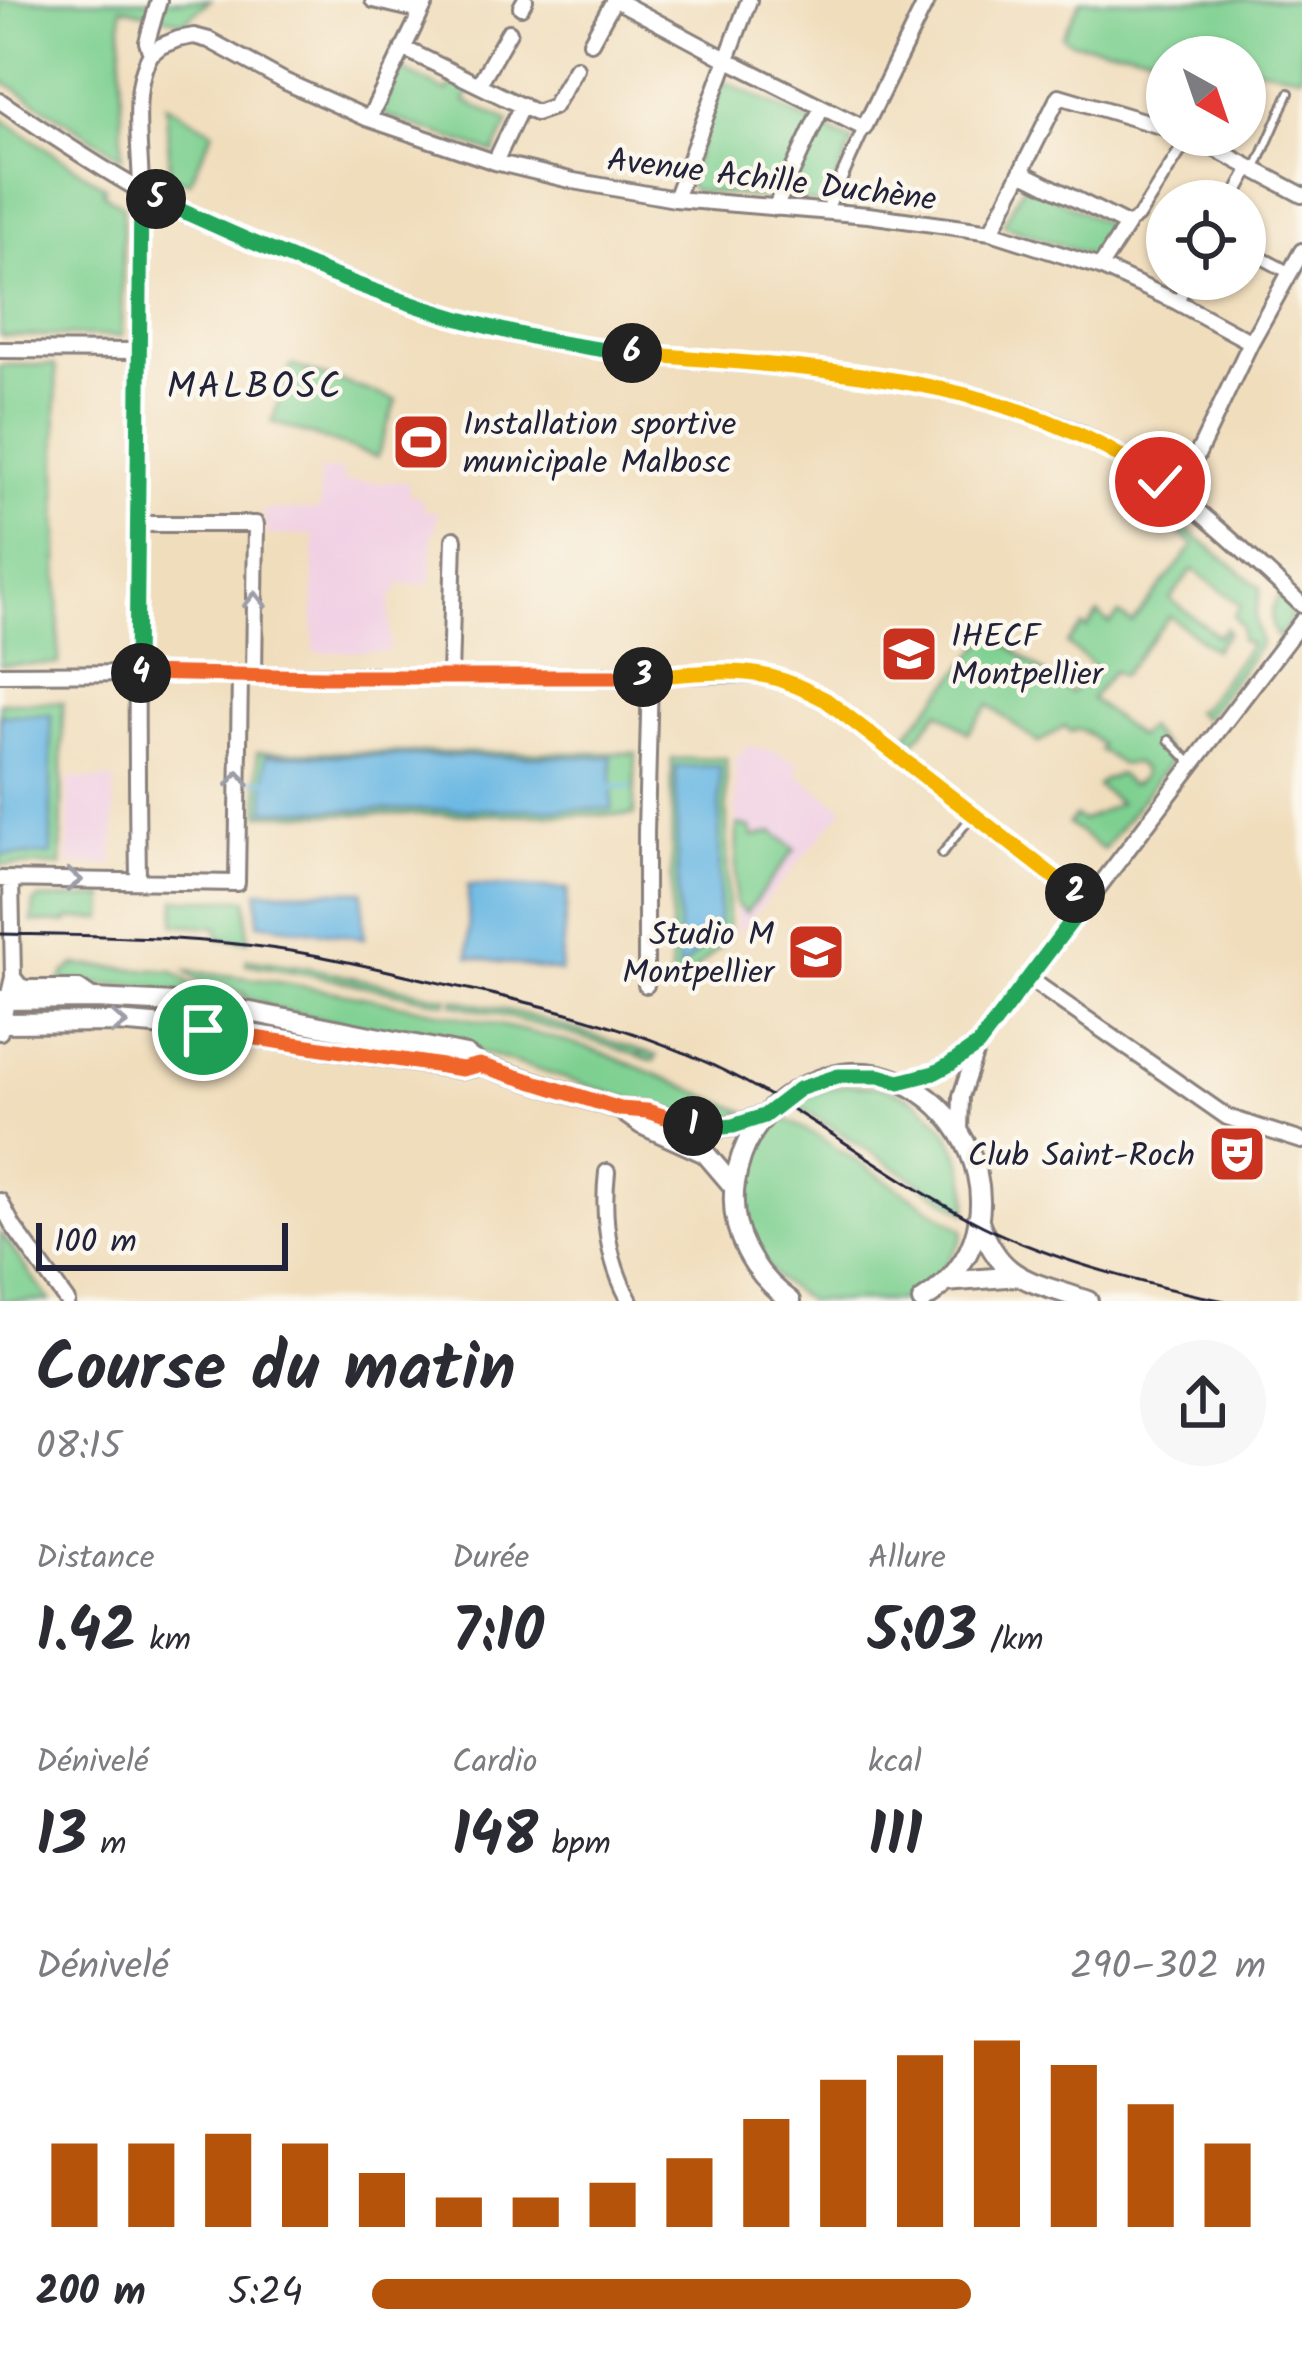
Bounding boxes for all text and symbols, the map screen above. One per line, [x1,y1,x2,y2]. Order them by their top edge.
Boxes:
north arrow [1146,36,1266,156]
map controls [1146,36,1266,300]
street label: Avenue Achille Duchène [604,135,939,228]
pin: 5 [126,169,186,229]
text: 5 [148,172,164,225]
button: locate [1146,180,1266,300]
pin: 6 [602,323,662,383]
text: 6 [623,326,641,379]
district label: MALBOSC [167,360,343,417]
place label: Installation sportive municipale Malbosc [463,400,736,491]
sports icon: Installation sportive municipale Malbosc [390,411,452,473]
pin [1109,431,1211,533]
icon: check [1127,449,1193,515]
one-way arrow [241,590,267,609]
place label: IHECF Montpellier [951,612,1105,703]
school or university icon: IHECF Montpellier [878,623,940,685]
pin: 4 [111,643,171,703]
text: 4 [132,646,150,699]
pin: 3 [613,647,673,707]
text: 3 [634,650,652,703]
one-way arrow [225,769,251,788]
pin: 2 [1045,863,1105,923]
one-way arrow [65,866,84,892]
text: 2 [1065,866,1085,919]
place label: Studio M Montpellier [622,910,776,1001]
school or university icon: Studio M Montpellier [785,921,847,983]
pin [152,979,254,1081]
icon: arrive [170,997,236,1063]
one-way arrow [110,1010,129,1036]
pin: 1 [663,1096,723,1156]
text: 1 [688,1099,698,1152]
theatre icon: Club Saint-Roch [1206,1123,1268,1185]
place label: Club Saint-Roch [968,1131,1195,1184]
scale bar [36,1217,288,1270]
text: 100 m [54,1217,137,1270]
text: Course du matin [36,1319,516,1424]
button: share [1140,1340,1266,1466]
text: 08:15 [36,1417,122,1479]
text: Distance [36,1533,155,1586]
text: Durée [452,1533,529,1586]
text: Allure [868,1533,946,1586]
text: 1.42 [36,1586,136,1682]
text: 7:10 [452,1586,544,1682]
text: 5:03 [868,1586,977,1682]
text: km [136,1615,191,1668]
text: /km [977,1615,1043,1668]
text: Dénivelé [36,1737,149,1790]
text: Cardio [452,1737,537,1790]
text: kcal [868,1737,922,1790]
text: 13 [36,1790,87,1886]
text: 148 [452,1790,538,1886]
text: 111 [868,1790,922,1886]
text: m [87,1819,126,1872]
text: bpm [538,1819,611,1872]
text: Dénivelé [36,1937,169,1999]
text: 290–302 m [1070,1937,1266,1999]
text: 200 m [36,2263,146,2325]
text: 5:24 [228,2263,303,2325]

